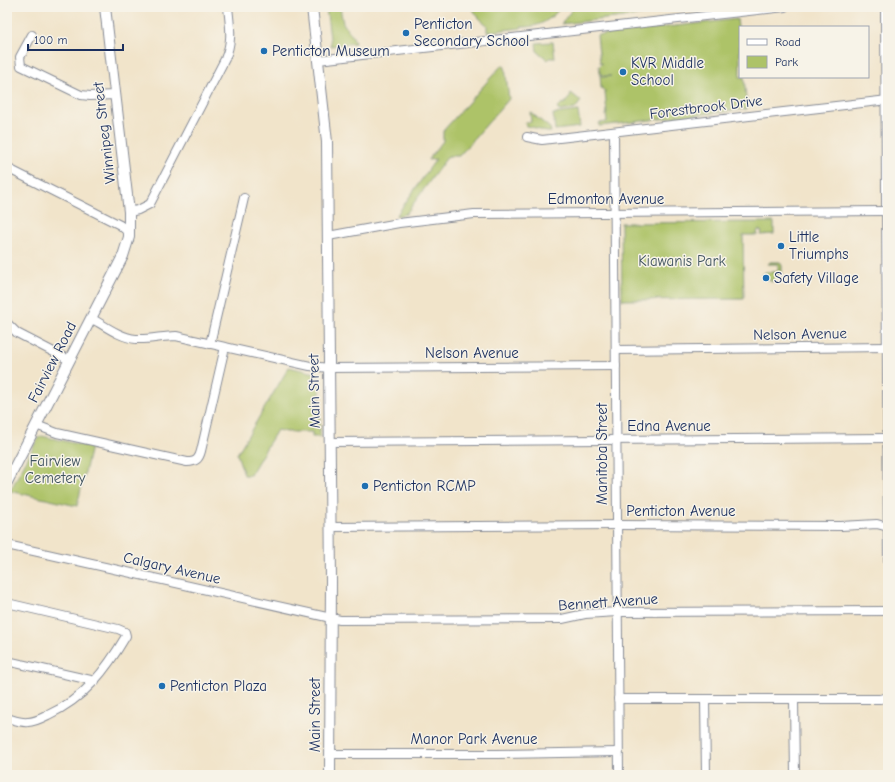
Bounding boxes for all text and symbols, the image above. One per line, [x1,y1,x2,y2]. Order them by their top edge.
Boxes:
place label: Penticton Secondary School [414,15,529,50]
scale bar [28,26,123,52]
legend [739,26,869,78]
marker: Penticton Secondary School [401,28,411,38]
text: 100 m [34,33,67,47]
text: Road [775,35,801,49]
place label: Penticton Museum [272,42,390,60]
marker: Penticton Museum [259,46,269,56]
place label: KVR Middle School [631,54,705,89]
text: Park [775,55,798,69]
marker: KVR Middle School [618,67,628,77]
street label: Winnipeg Street [89,80,119,185]
street label: Forestbrook Drive [649,91,764,123]
street label: Edmonton Avenue [548,190,665,208]
place label: Little Triumphs [789,228,849,263]
marker: Little Triumphs [776,241,786,251]
park label: Kiawanis Park [638,252,727,270]
place label: Safety Village [774,269,859,287]
marker: Safety Village [761,273,771,283]
street label: Fairview Road [24,319,80,405]
street label: Nelson Avenue [753,324,848,344]
street label: Nelson Avenue [425,344,519,362]
street label: Main Street [304,353,324,428]
street label: Manitoba Street [593,402,611,505]
street label: Edna Avenue [627,417,711,435]
park label: Fairview Cemetery [25,452,86,487]
place label: Penticton RCMP [373,477,476,495]
marker: Penticton RCMP [360,481,370,491]
street label: Penticton Avenue [626,502,736,520]
street label: Calgary Avenue [122,548,223,588]
street label: Bennett Avenue [557,589,659,614]
place label: Penticton Plaza [170,677,267,695]
street label: Main Street [306,677,324,752]
marker: Penticton Plaza [157,681,167,691]
street label: Manor Park Avenue [411,730,538,748]

